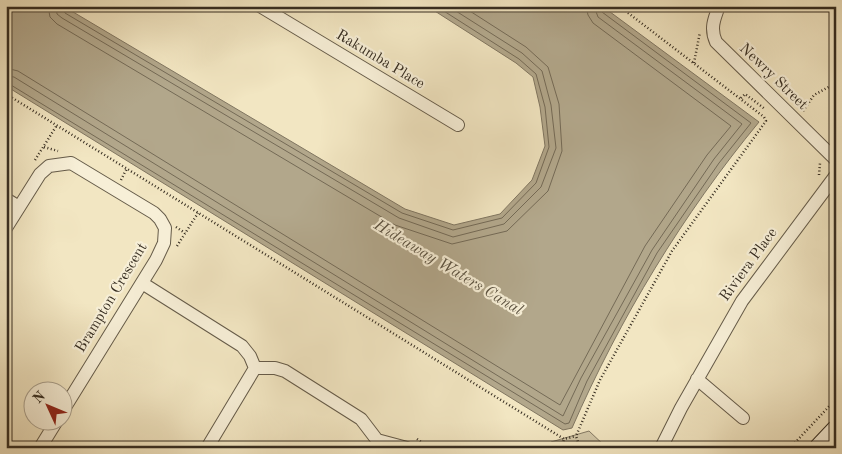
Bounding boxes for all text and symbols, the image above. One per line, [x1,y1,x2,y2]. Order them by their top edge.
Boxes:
street label: Rakumba Place [333,28,427,92]
street label: Newry Street [736,41,810,113]
water label: Hideaway Waters Canal [370,217,525,319]
street label: Riviera Place [717,226,781,304]
street label: Brampton Crescent [73,241,151,355]
north arrow [22,382,72,432]
text: N [31,389,48,406]

